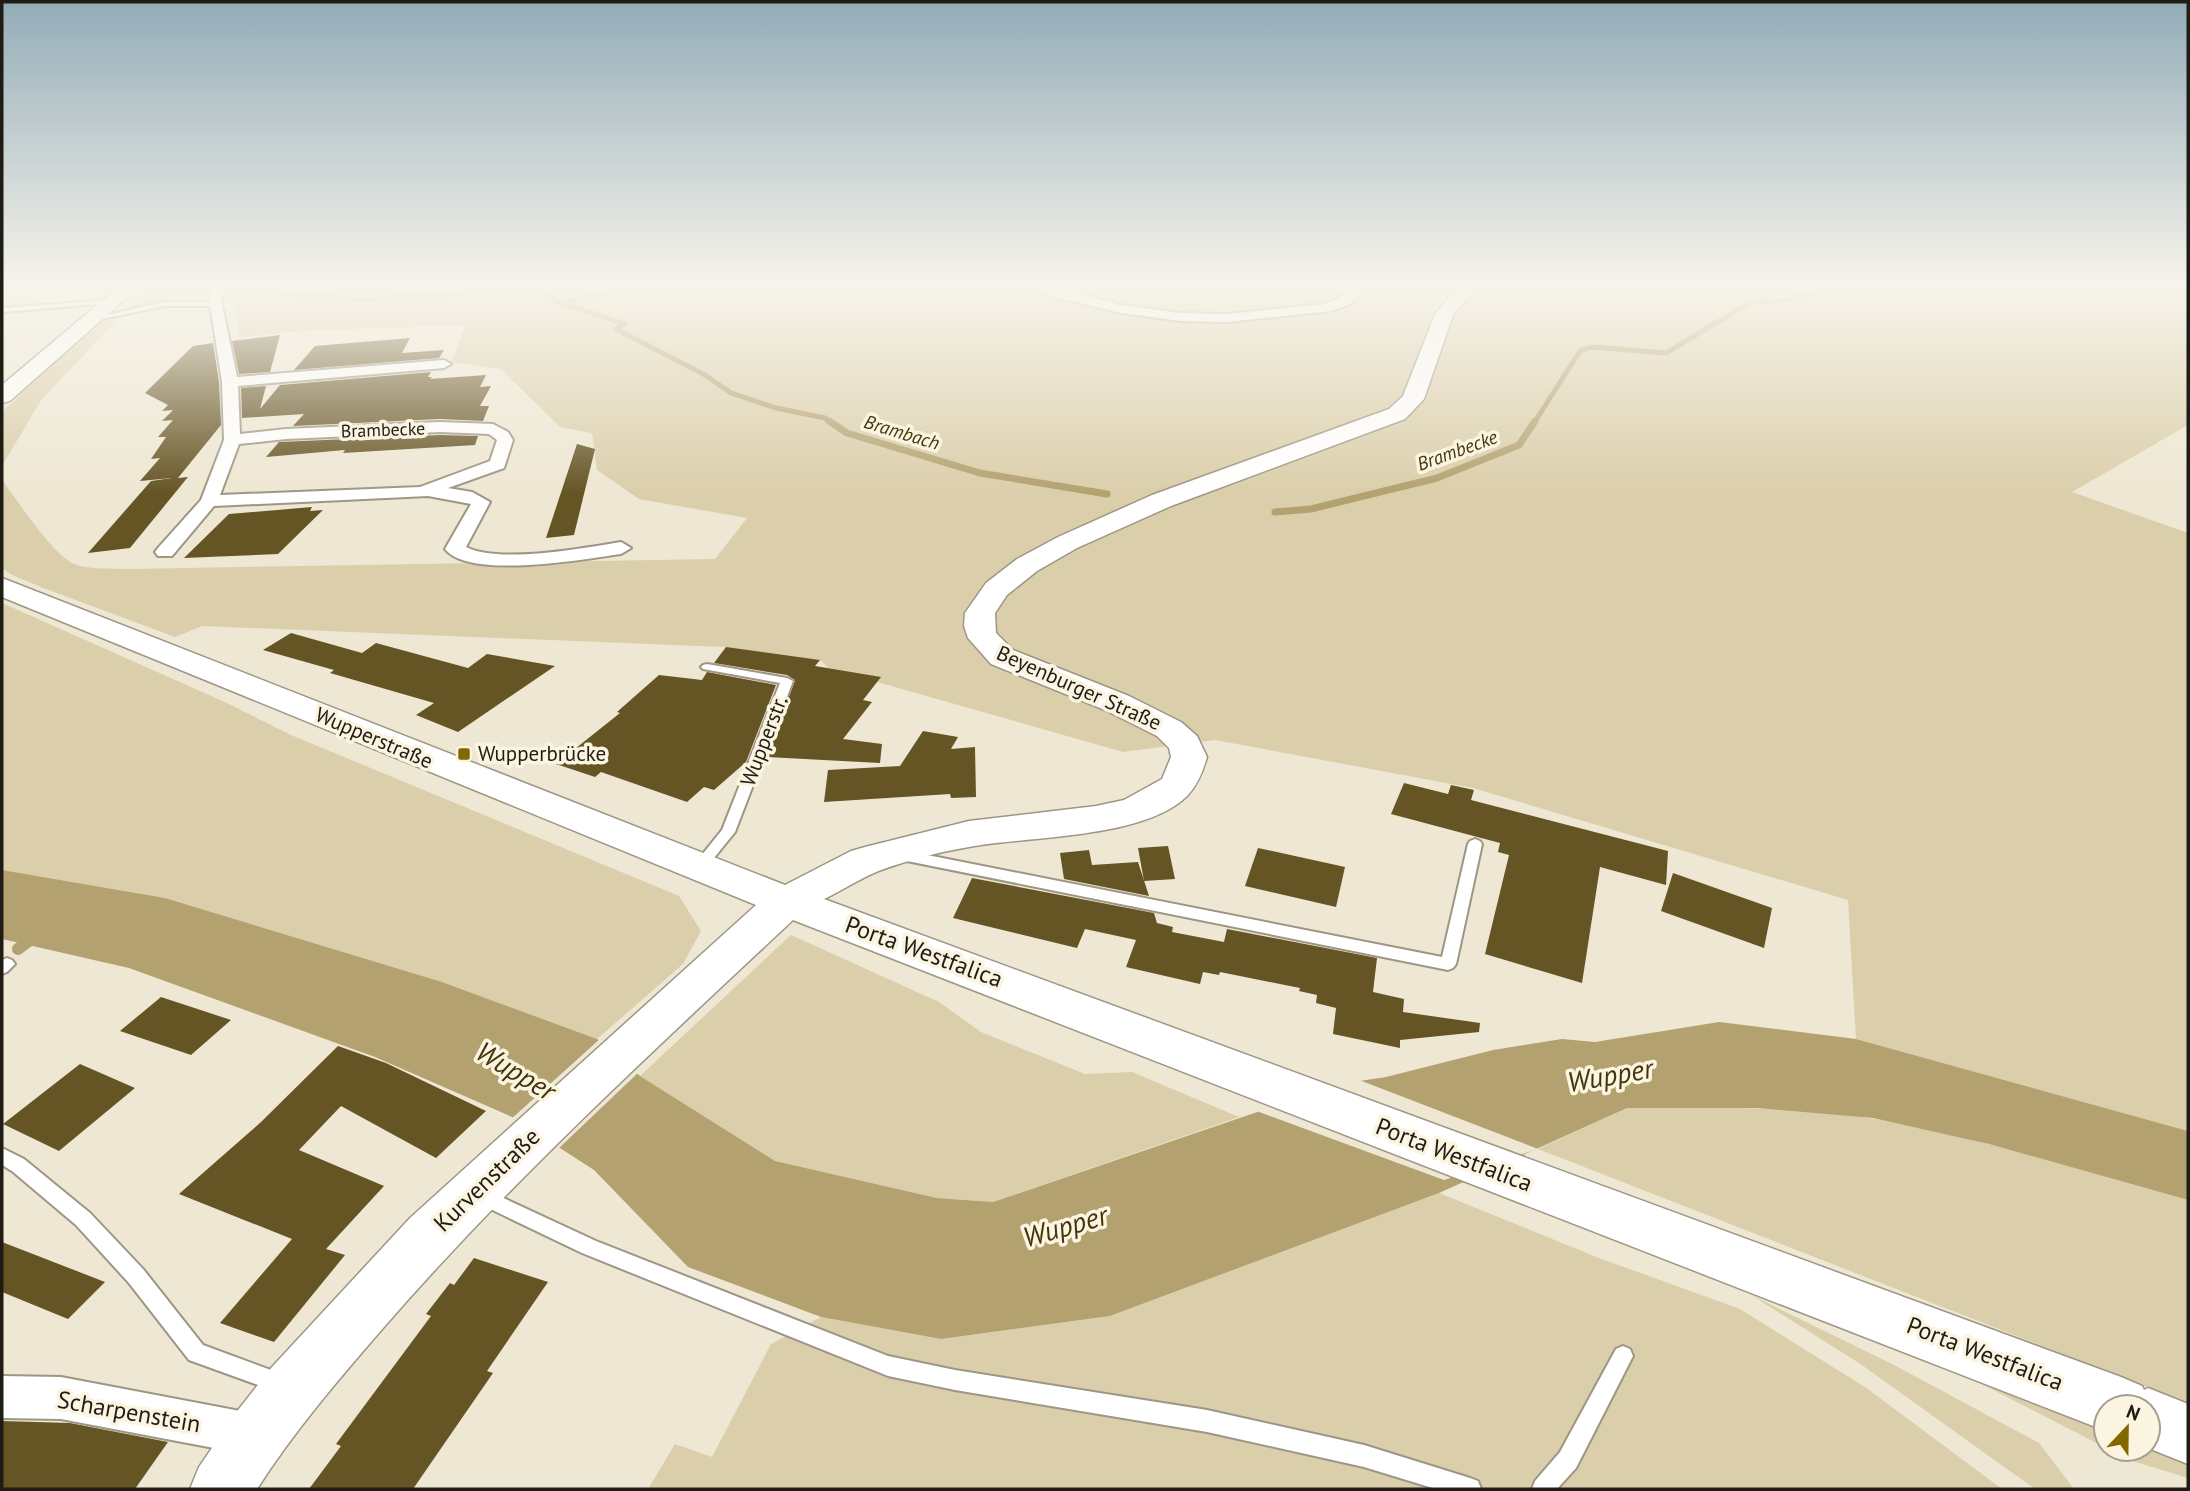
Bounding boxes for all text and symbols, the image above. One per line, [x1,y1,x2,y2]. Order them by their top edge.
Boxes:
water label: Brambach [861,409,943,455]
street label: Brambecke [340,417,426,442]
water label: Brambecke [1413,424,1501,476]
street label: Beyenburger Straße [993,639,1166,736]
street label: Wupperstr. [734,692,793,790]
street label: Wupperstraße [311,701,437,774]
place label: Wupperbrücke [478,740,606,767]
marker: Wupperbrücke [456,746,472,762]
street label: Porta Westfalica [841,909,1007,994]
water label: Wupper [470,1032,564,1110]
water label: Wupper [1564,1048,1657,1100]
street label: Porta Westfalica [1371,1110,1537,1199]
street label: Kurvenstraße [427,1121,546,1238]
water label: Wupper [1018,1195,1113,1255]
street label: Porta Westfalica [1902,1309,2068,1398]
street label: Scharpenstein [55,1384,203,1439]
north arrow [2092,1393,2162,1463]
text: N [2123,1399,2144,1426]

